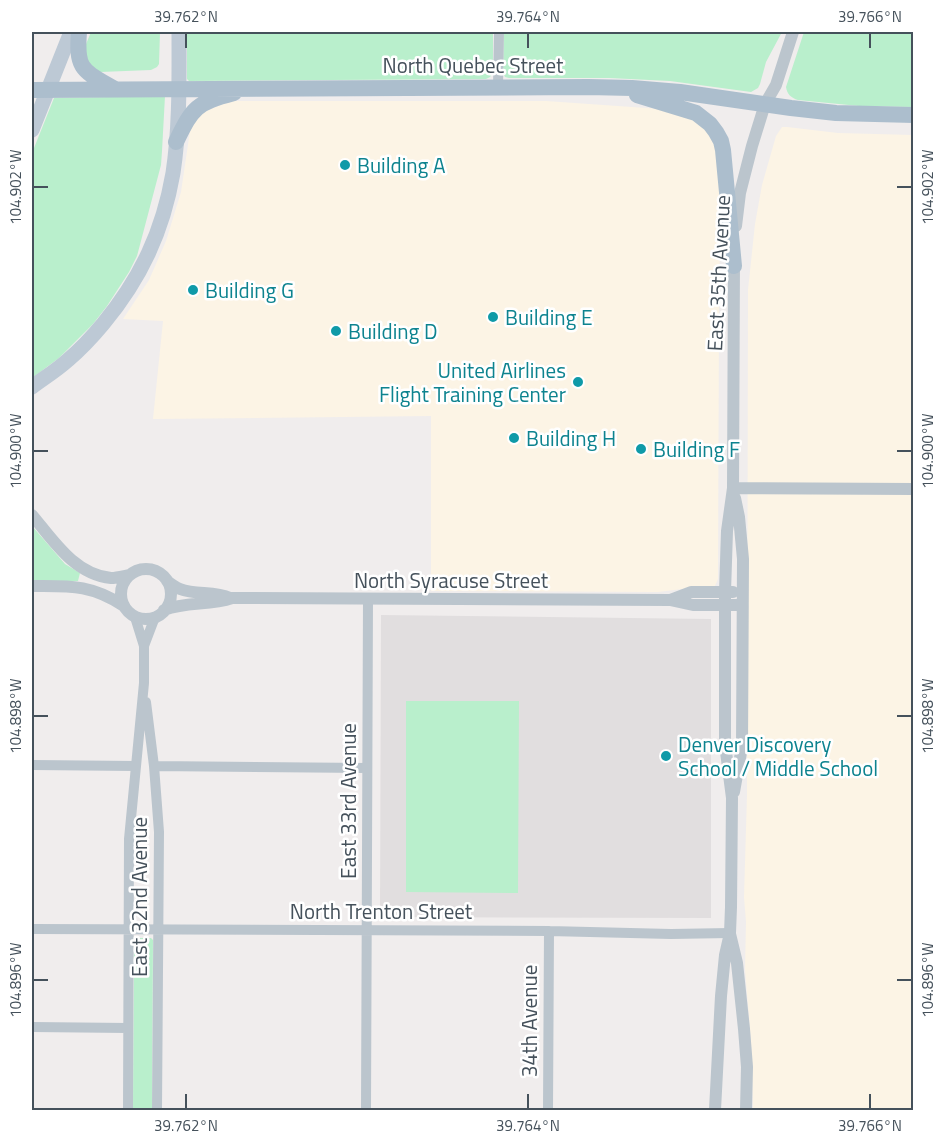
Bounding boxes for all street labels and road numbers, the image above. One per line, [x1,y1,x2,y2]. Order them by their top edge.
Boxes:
street label: North Quebec Street [383,49,564,81]
street label: East 35th Avenue [698,194,738,352]
street label: North Syracuse Street [354,564,549,596]
street label: East 33rd Avenue [332,723,364,879]
street label: East 32nd Avenue [123,817,155,977]
street label: North Trenton Street [290,895,473,927]
street label: 34th Avenue [513,965,545,1077]

